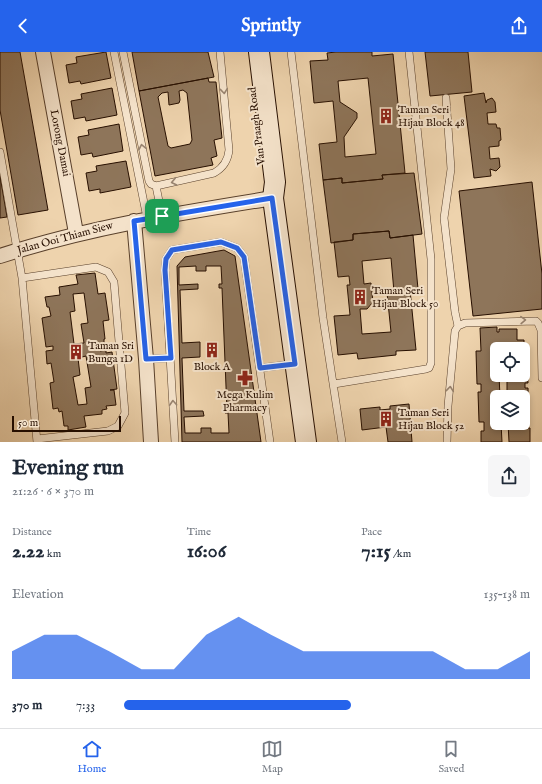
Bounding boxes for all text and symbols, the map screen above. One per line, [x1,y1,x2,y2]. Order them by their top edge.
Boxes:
icon: back [12,15,34,37]
text: Sprintly [241,15,301,38]
icon: share [508,15,530,37]
street label: Van Praagh Road [245,86,269,167]
one-way arrow [219,88,228,94]
place label: Taman Seri Hijau Block 48 [398,103,465,130]
building icon: Taman Seri Hijau Block 48 [377,107,395,125]
street label: Lorong Damai [47,108,73,178]
one-way arrow [138,144,147,150]
one-way arrow [171,177,177,185]
pin [145,199,179,233]
icon: arrive [151,205,173,227]
street label: Jalan Ooi Thiam Siew [14,218,115,258]
place label: Taman Seri Hijau Block 50 [372,284,438,311]
building icon: Taman Seri Hijau Block 50 [351,288,369,306]
one-way arrow [520,316,526,325]
place label: Taman Sri Bunga 1D [88,339,134,366]
building icon: Block A [203,341,221,359]
map controls [490,342,530,430]
button: locate [490,342,530,382]
building icon: Taman Sri Bunga 1D [67,343,85,361]
place label: Block A [194,360,231,374]
pharmacy icon: Mega Kulim Pharmacy [236,369,254,387]
one-way arrow [445,386,454,392]
place label: Mega Kulim Pharmacy [217,388,274,415]
button: layers [490,390,530,430]
one-way arrow [169,400,178,406]
place label: Taman Seri Hijau Block 52 [398,406,464,433]
building icon: Taman Seri Hijau Block 52 [377,410,395,428]
scale bar [12,414,121,433]
text: 50 m [18,416,38,430]
text: Evening run [12,454,124,482]
button: share [488,455,530,497]
text: 21:26 · 6 × 370 m [12,483,94,500]
text: Distance [12,525,52,539]
text: Time [187,525,211,539]
text: Pace [361,525,382,539]
text: 2.22 [12,539,44,564]
text: 16:06 [187,539,226,564]
text: 7:15 [361,539,391,564]
text: km [44,547,61,561]
text: /km [391,547,411,561]
text: Elevation [12,586,64,603]
text: 135–138 m [484,586,530,603]
text: 370 m [12,697,42,714]
text: 7:33 [76,697,95,714]
tab: Home [78,738,106,776]
tab: Map [261,738,283,776]
tab: Saved [438,738,464,776]

